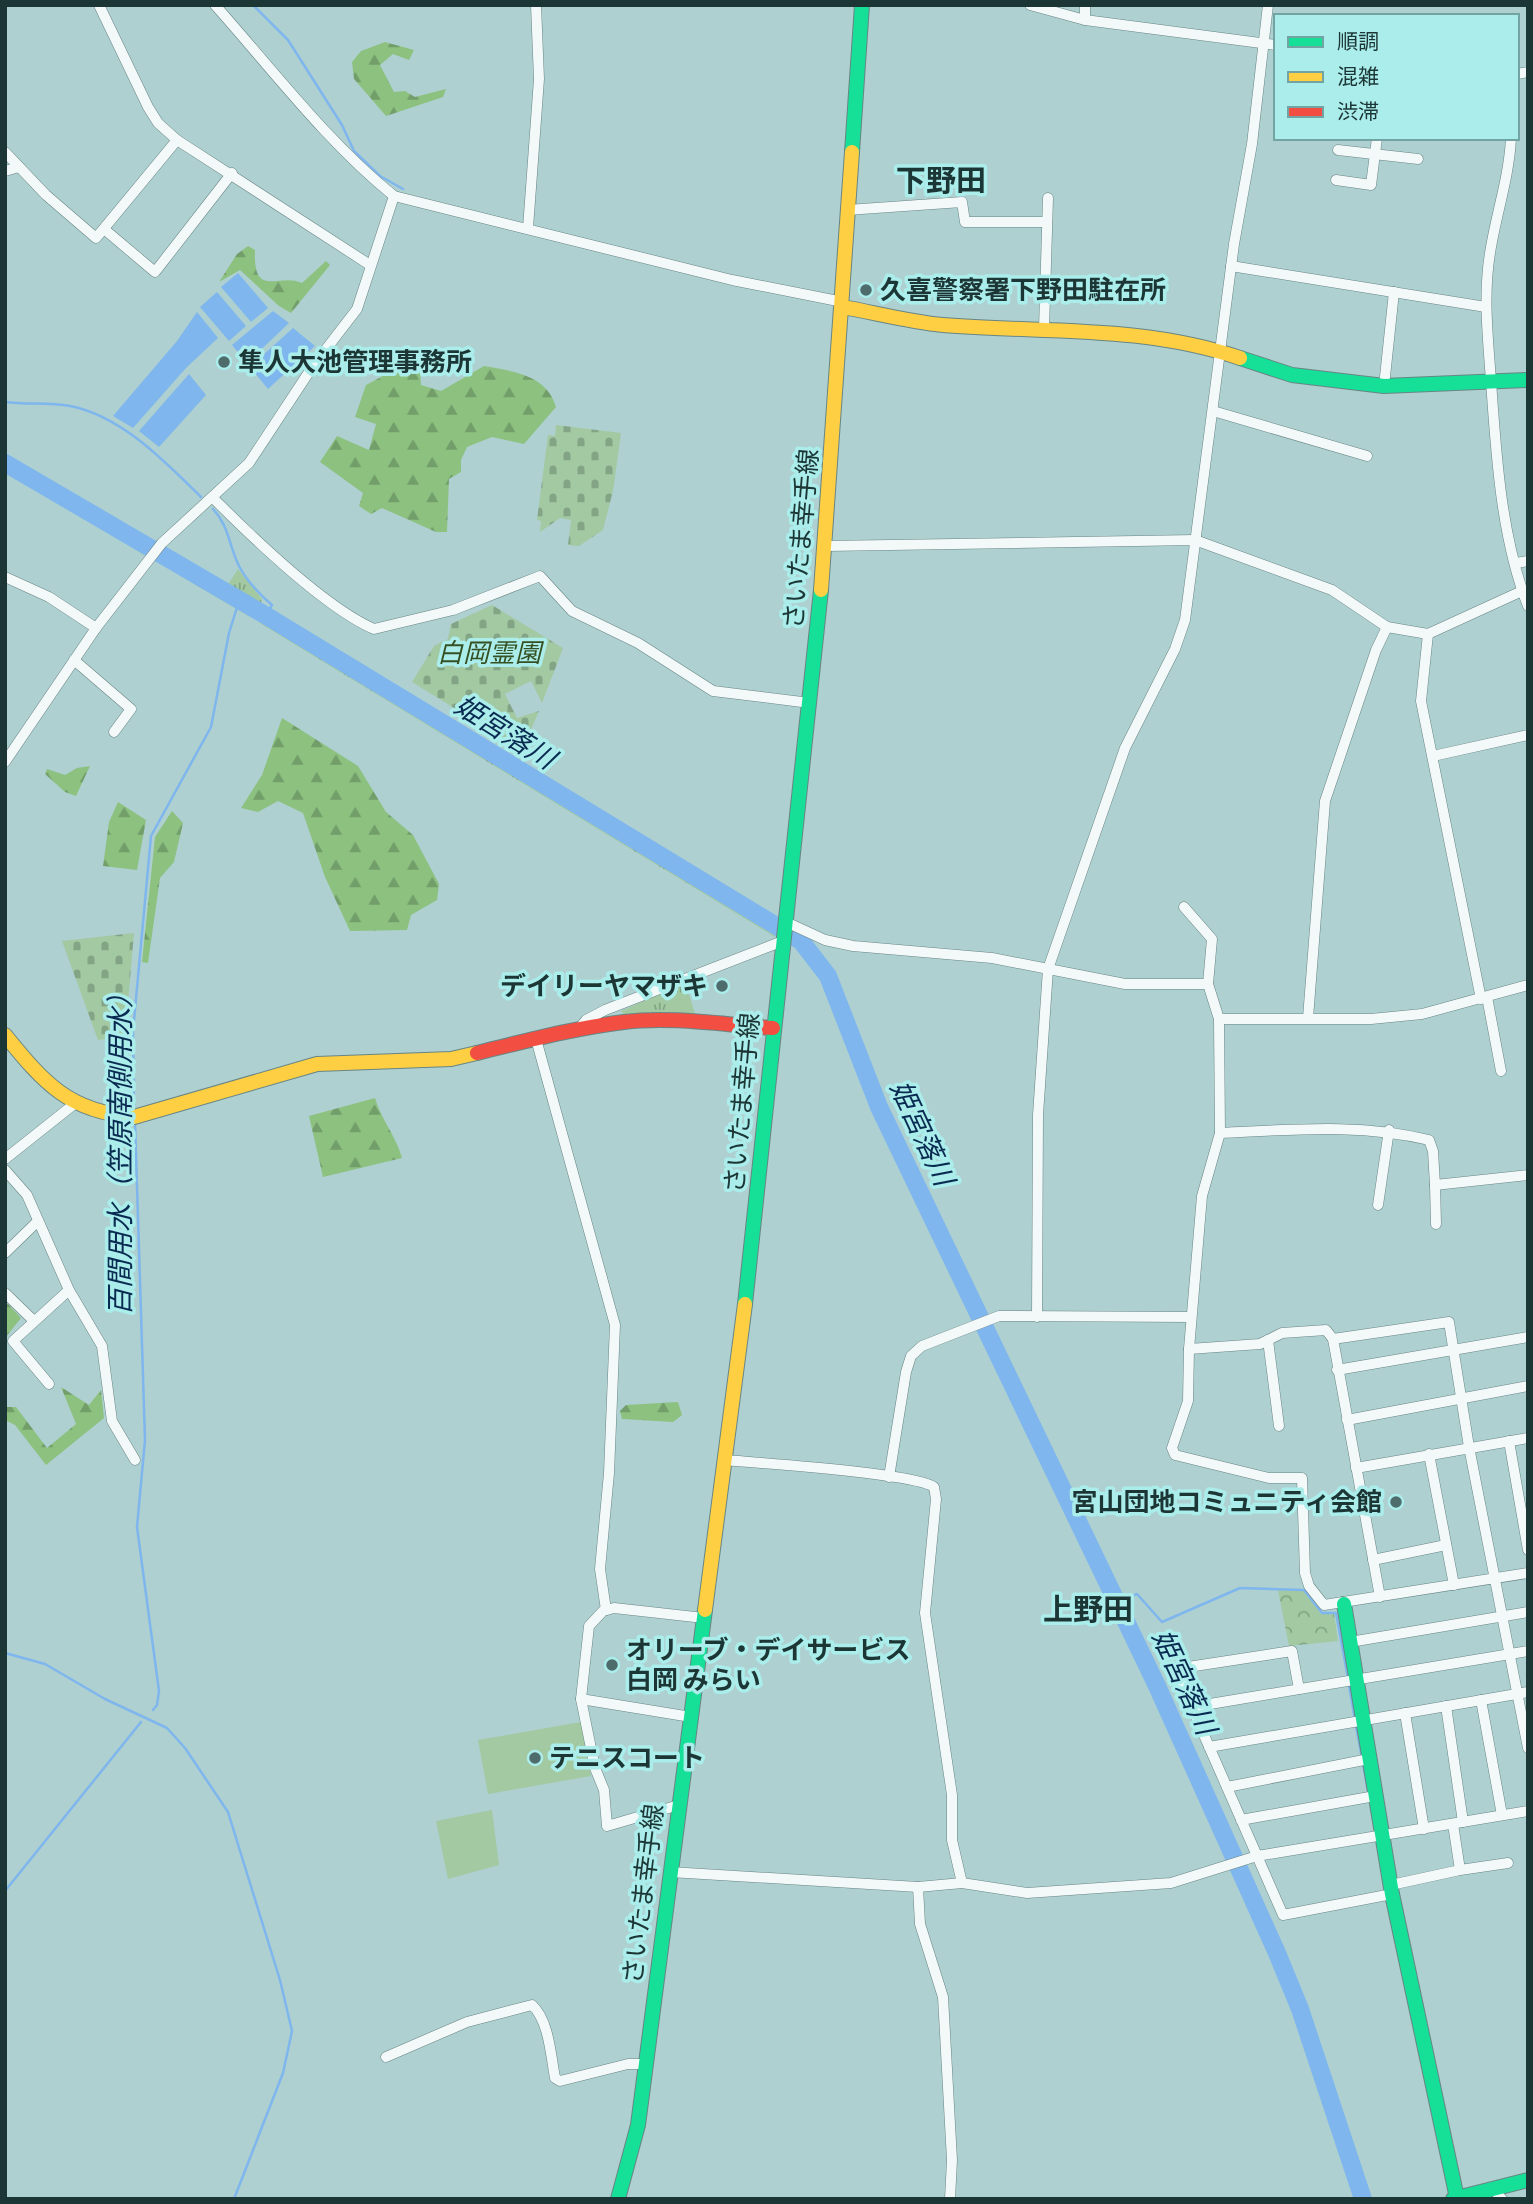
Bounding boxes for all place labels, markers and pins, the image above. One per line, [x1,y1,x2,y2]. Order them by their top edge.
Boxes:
place label: 久喜警察署下野田駐在所 [880,274,1166,306]
marker: 久喜警察署下野田駐在所 [858,282,874,298]
place label: 隼人大池管理事務所 [238,346,472,378]
marker: 隼人大池管理事務所 [216,354,232,370]
place label: デイリーヤマザキ [500,970,708,1002]
marker: デイリーヤマザキ [714,978,730,994]
place label: 宮山団地コミュニティ会館 [1072,1486,1382,1518]
marker: 宮山団地コミュニティ会館 [1388,1494,1404,1510]
place label: オリーブ・デイサービス 白岡 みらい [626,1634,910,1696]
marker: オリーブ・デイサービス 白岡 みらい [604,1657,620,1673]
place label: テニスコート [549,1742,705,1774]
marker: テニスコート [527,1750,543,1766]

